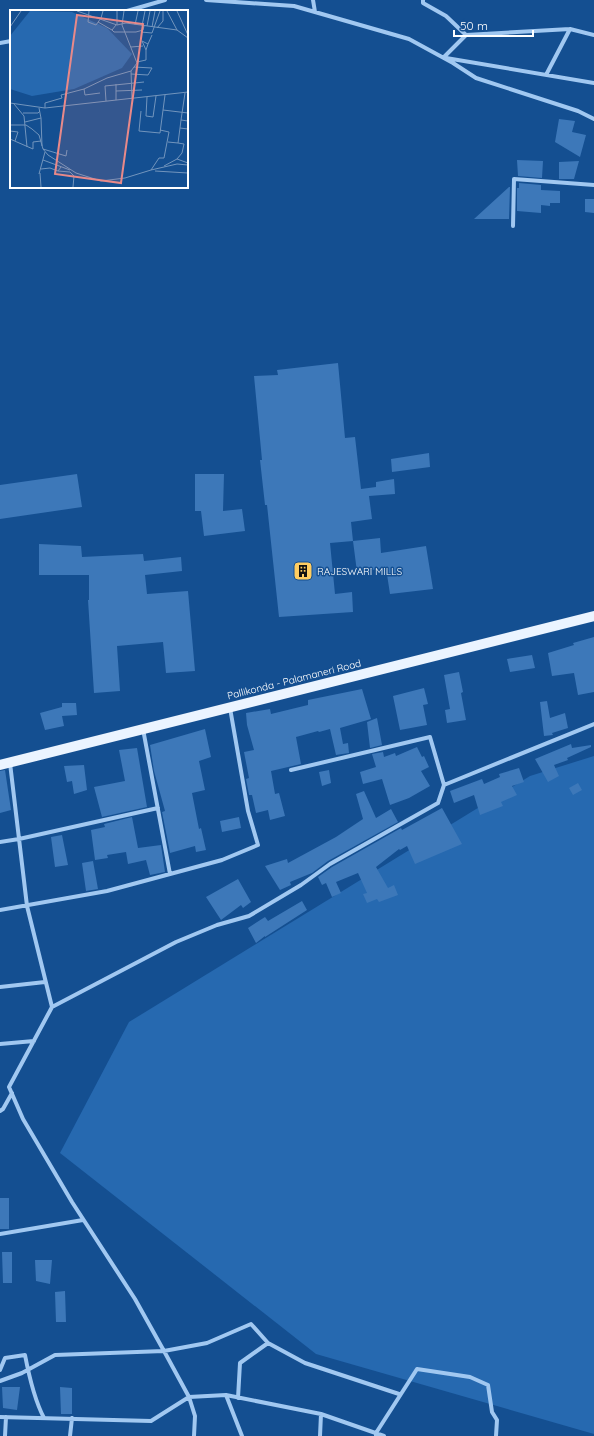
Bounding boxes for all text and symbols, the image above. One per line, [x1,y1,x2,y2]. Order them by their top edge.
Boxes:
inset map [10,10,188,188]
scale bar [454,12,533,38]
text: 50 m [460,18,488,33]
building icon: RAJESWARI MILLS [292,560,314,582]
place label: RAJESWARI MILLS [317,565,402,578]
street label: Pallikonda - Palamaneri Road [226,657,362,702]

